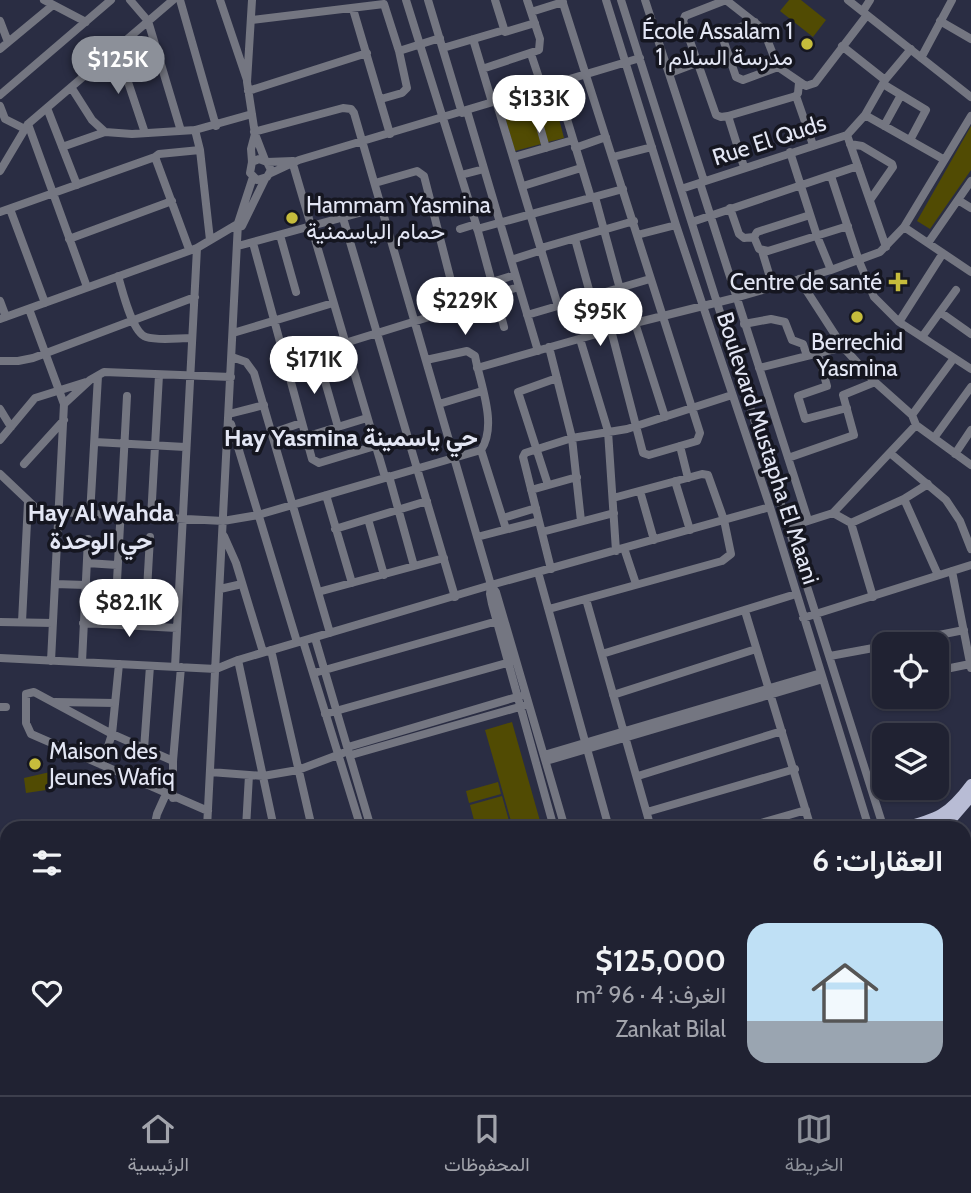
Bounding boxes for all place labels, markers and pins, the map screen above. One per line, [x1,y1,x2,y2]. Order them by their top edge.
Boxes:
place label: École Assalam 1 مدرسة السلام 1 [642,16,793,72]
pin: $125K [69,36,167,96]
marker: École Assalam 1 مدرسة السلام 1 [799,36,815,52]
pin: $133K [490,76,588,135]
place label: Hammam Yasmina حمام الياسمنية [306,191,491,246]
marker: Hammam Yasmina حمام الياسمنية [284,210,300,226]
place label: Centre de santé [730,268,882,296]
marker: Centre de santé [888,272,908,292]
pin: $229K [416,278,514,337]
pin: $95K [559,288,641,348]
marker: Berrechid Yasmina [849,309,865,325]
place label: Berrechid Yasmina [811,328,903,382]
pin: $171K [265,336,363,396]
pin: $82.1K [72,580,186,639]
place label: Maison des Jeunes Wafiq [48,737,175,791]
marker: Maison des Jeunes Wafiq [27,756,43,772]

